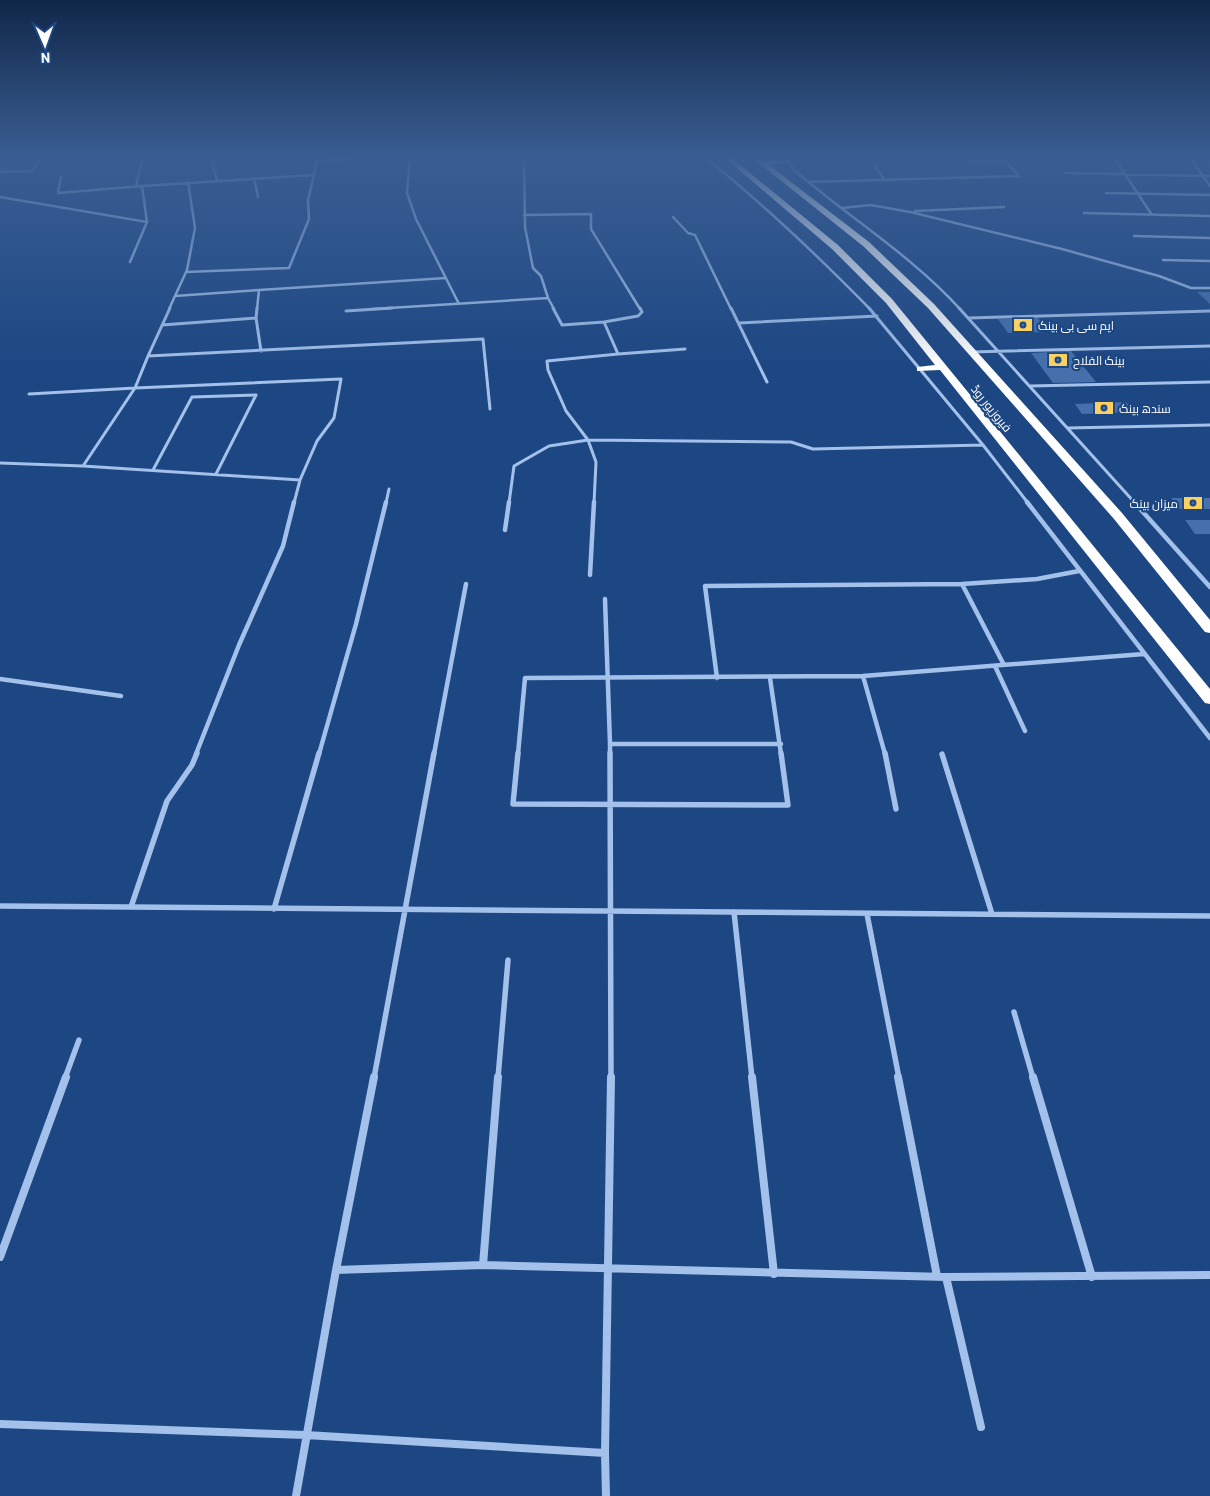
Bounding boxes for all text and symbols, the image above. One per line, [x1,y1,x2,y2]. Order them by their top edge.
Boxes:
north arrow [20,20,70,70]
text: N [41,50,50,67]
bank icon: ایم سی بی بینک [1012,314,1034,336]
place label: ایم سی بی بینک [1038,318,1114,334]
bank icon: بینک الفلاح [1047,349,1069,371]
place label: بینک الفلاح [1073,353,1125,369]
street label: فیروزپور روڈ [967,382,1015,436]
bank icon: سندھ بینک [1093,397,1115,419]
place label: سندھ بینک [1119,401,1171,416]
bank icon: میزان بینک [1182,492,1204,514]
place label: میزان بینک [1129,496,1178,511]

